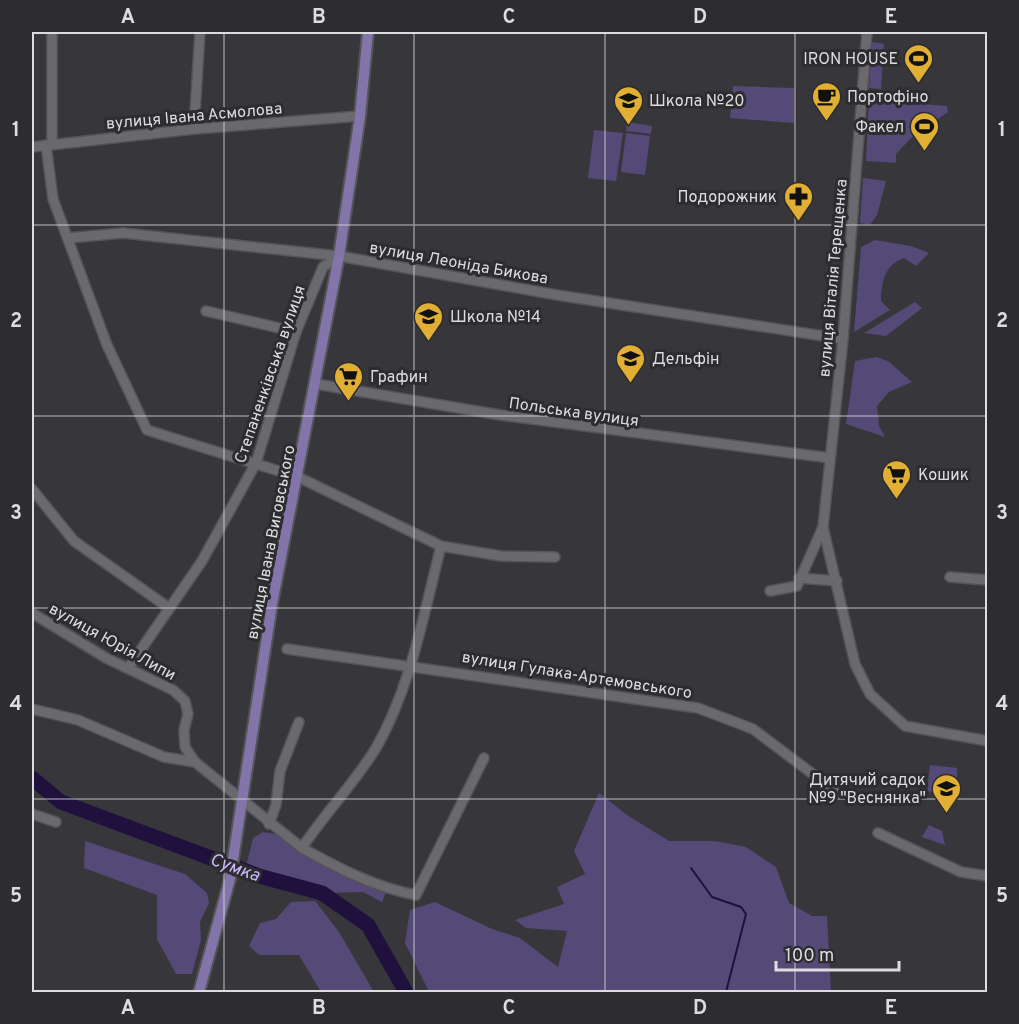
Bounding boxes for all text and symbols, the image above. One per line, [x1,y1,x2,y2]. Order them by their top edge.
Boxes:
text: A [121,5,135,31]
text: B [312,5,326,31]
text: C [503,5,515,31]
text: D [693,5,707,31]
text: E [885,5,897,31]
sports icon: IRON HOUSE [903,42,935,84]
place label: IRON HOUSE [803,50,898,70]
cafe icon: Портофіно [810,80,842,122]
school or university icon: Школа №20 [612,84,644,126]
place label: Портофіно [847,88,928,108]
place label: Школа №20 [649,92,744,112]
street label: вулиця Івана Асмолова [105,99,283,135]
sports icon: Факел [909,110,941,152]
text: 1 [12,118,20,144]
place label: Факел [855,118,904,138]
text: 1 [998,118,1006,144]
street label: вулиця Віталія Терещенка [815,178,853,378]
pharmacy icon: Подорожник [782,180,814,222]
place label: Подорожник [678,188,777,208]
street label: вулиця Леоніда Бикова [368,238,550,290]
street label: Степаненківська вулиця [231,283,311,466]
school or university icon: Школа №14 [413,300,445,342]
place label: Школа №14 [450,308,541,328]
text: 2 [10,309,22,335]
text: 2 [996,309,1008,335]
school or university icon: Дельфін [615,342,647,384]
place label: Дельфін [652,350,720,370]
supermarket icon: Графин [333,360,365,402]
place label: Графин [370,368,428,388]
street label: Польська вулиця [507,394,640,432]
street label: вулиця Івана Виговського [243,443,301,641]
supermarket icon: Кошик [881,458,913,500]
place label: Кошик [918,466,969,486]
text: 3 [10,501,22,527]
text: 3 [996,501,1008,527]
street label: вулиця Юрія Липи [45,600,179,686]
street label: вулиця Гулака-Артемовського [460,648,693,704]
text: 4 [10,692,22,718]
text: 4 [996,692,1008,718]
place label: Дитячий садок №9 "Веснянка" [808,771,926,809]
school or university icon: Дитячий садок №9 "Веснянка" [931,772,963,814]
water label: Сумка [206,849,263,888]
text: 5 [10,884,22,910]
text: 5 [996,884,1008,910]
scale bar [776,934,899,972]
text: 100 m [785,945,834,968]
text: A [121,996,135,1022]
text: B [312,996,326,1022]
text: C [503,996,515,1022]
text: D [693,996,707,1022]
text: E [885,996,897,1022]

